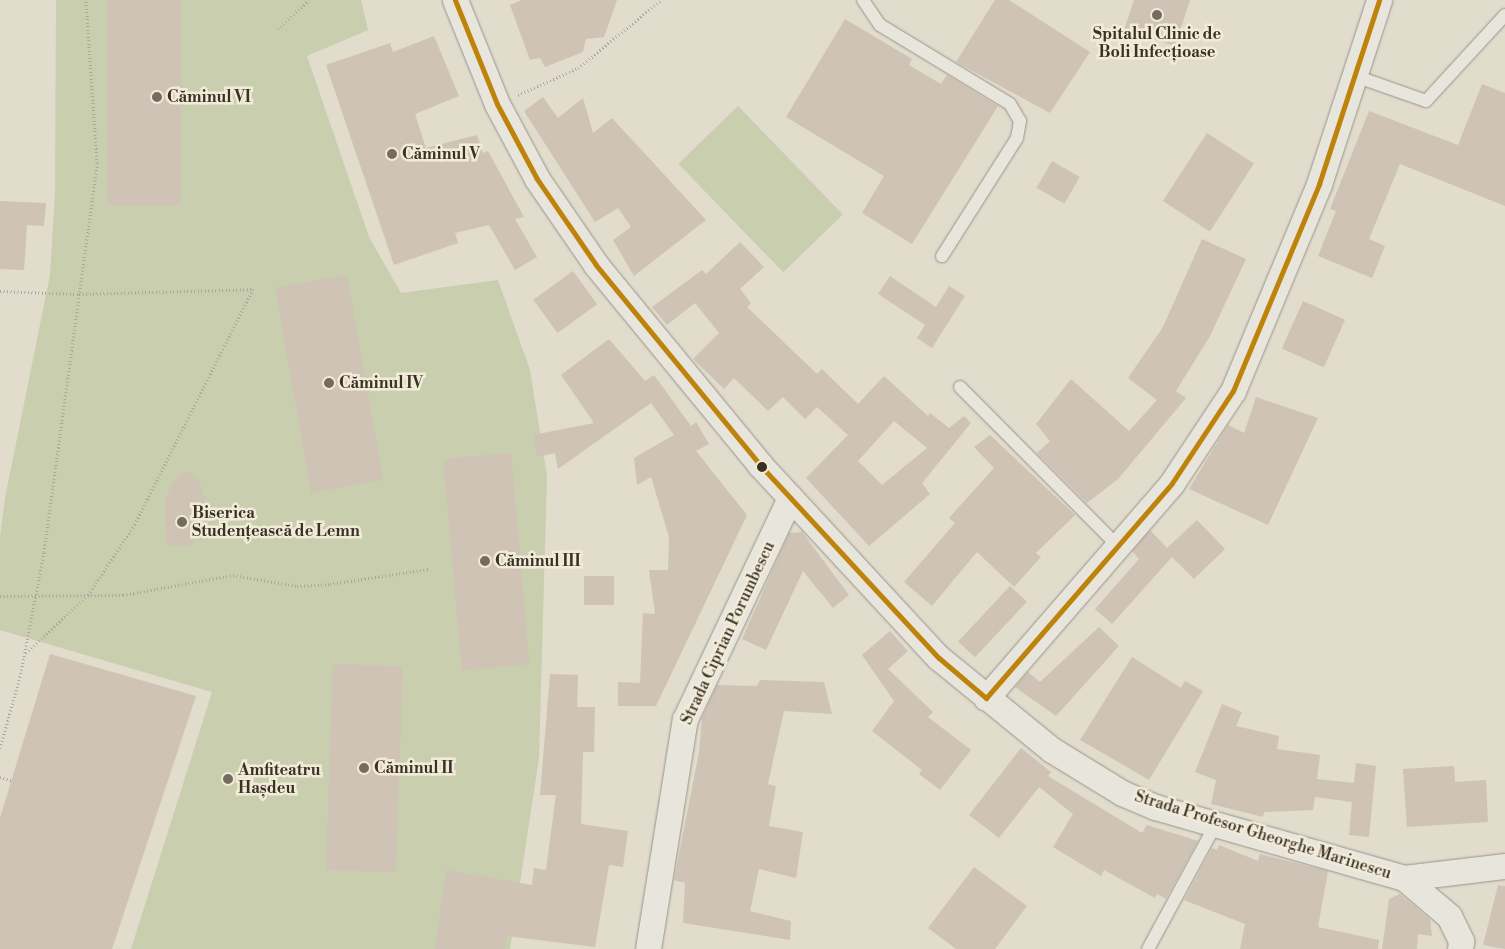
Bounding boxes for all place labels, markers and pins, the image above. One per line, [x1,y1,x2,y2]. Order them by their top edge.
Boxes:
marker: Spitalul Clinic de Boli Infecțioase [1150,8,1164,22]
place label: Spitalul Clinic de Boli Infecțioase [1093,24,1221,62]
place label: Căminul VI [167,87,251,107]
marker: Căminul VI [151,91,163,103]
place label: Căminul V [402,144,480,164]
marker: Căminul V [386,148,398,160]
place label: Căminul IV [339,373,423,393]
marker: Căminul IV [323,377,335,389]
unlabelled marker [757,462,767,472]
place label: Biserica Studențească de Lemn [192,503,360,541]
marker: Biserica Studențească de Lemn [176,516,188,528]
place label: Căminul III [495,551,581,571]
marker: Căminul III [479,555,491,567]
place label: Căminul II [374,758,454,778]
place label: Amfiteatru Hașdeu [238,760,321,798]
marker: Căminul II [358,762,370,774]
marker: Amfiteatru Hașdeu [222,773,234,785]

